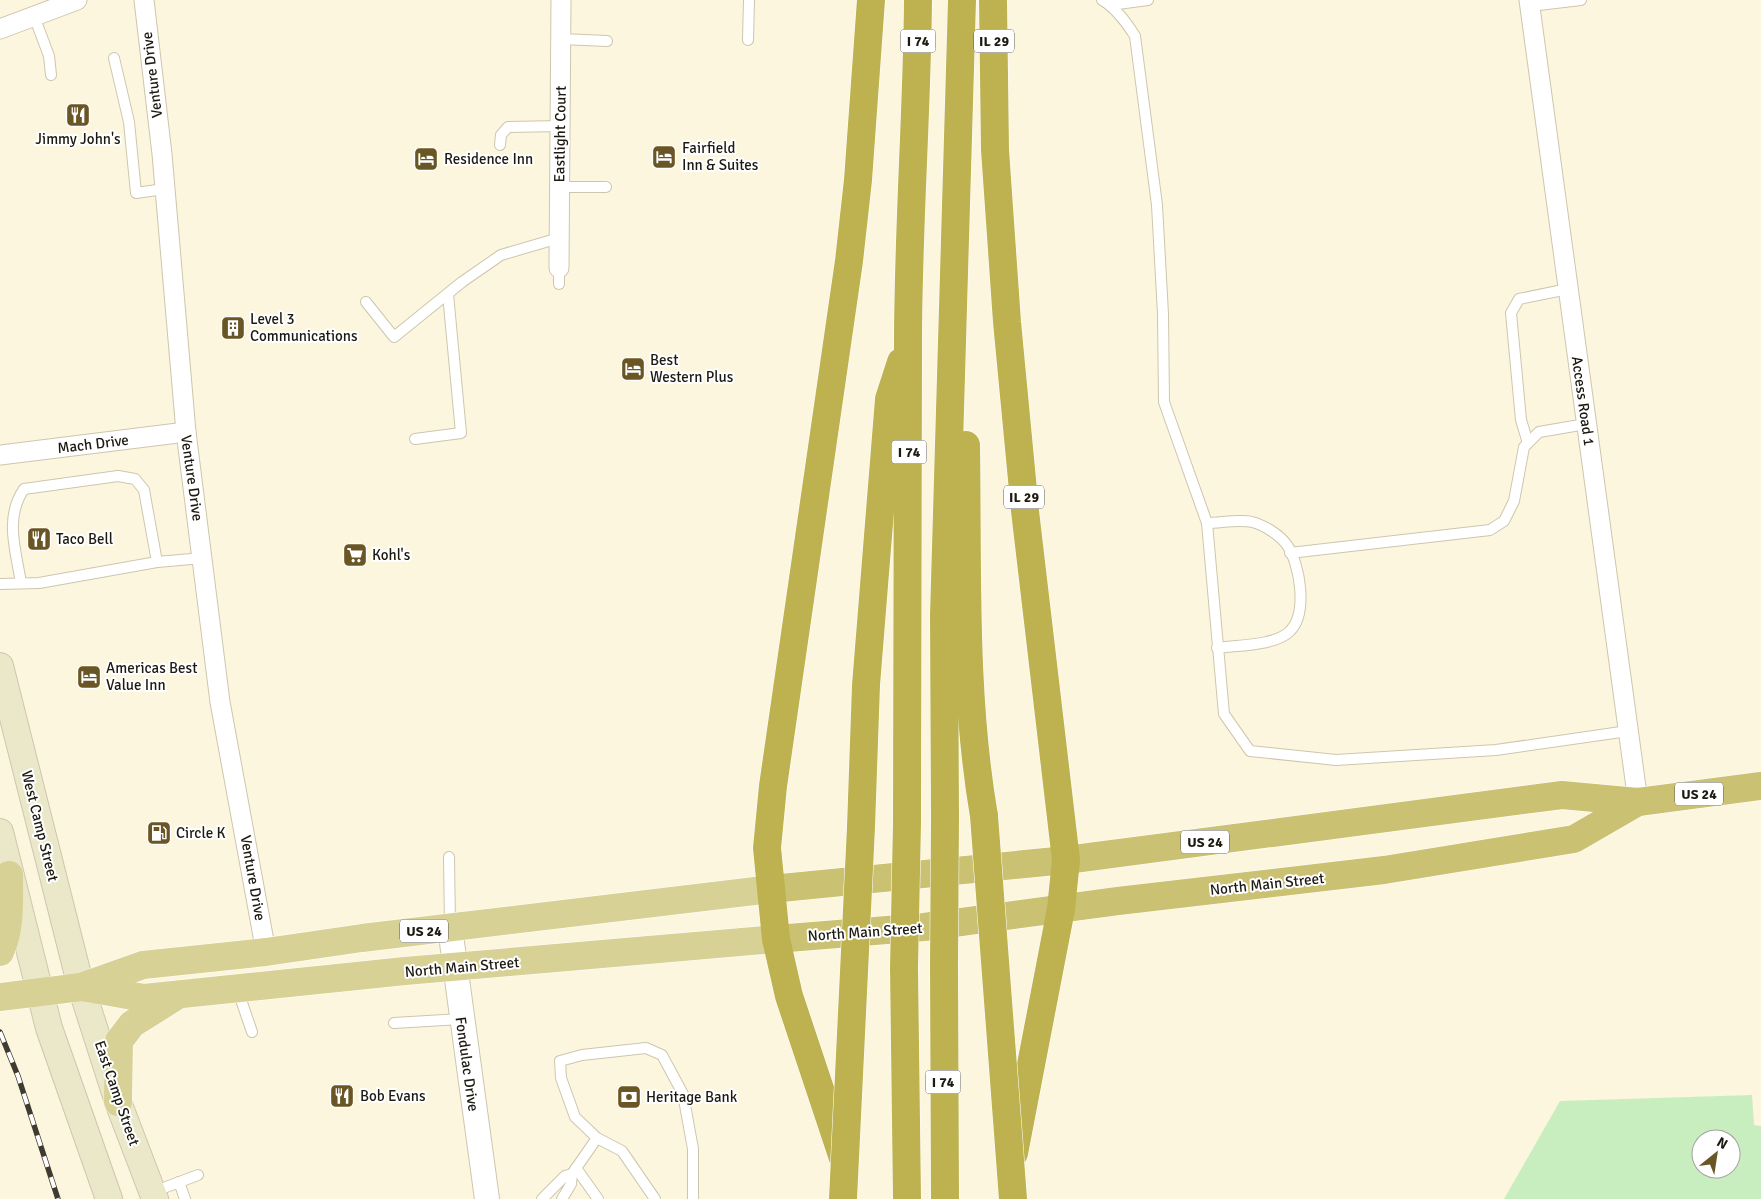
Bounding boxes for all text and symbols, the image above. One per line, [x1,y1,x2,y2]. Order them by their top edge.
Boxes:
road number: I 74 [900,29,936,52]
road number: IL 29 [974,29,1014,52]
street label: Venture Drive [138,31,166,119]
street label: Eastlight Court [550,85,570,183]
restaurant icon: Jimmy John's [65,102,91,128]
place label: Jimmy John's [35,130,121,148]
place label: Fairfield Inn & Suites [682,139,759,174]
hotel icon: Fairfield Inn & Suites [651,144,677,170]
hotel icon: Residence Inn [413,146,439,172]
place label: Residence Inn [444,150,533,168]
place label: Level 3 Communications [250,310,358,345]
building icon: Level 3 Communications [220,315,246,341]
place label: Best Western Plus [650,351,734,386]
street label: Access Road 1 [1568,355,1598,447]
hotel icon: Best Western Plus [620,356,646,382]
street label: Mach Drive [56,431,130,457]
street label: Venture Drive [177,434,207,522]
road number: I 74 [892,441,926,464]
road number: IL 29 [1004,486,1044,508]
restaurant icon: Taco Bell [26,526,52,552]
place label: Taco Bell [56,530,113,548]
supermarket icon: Kohl's [342,542,368,568]
place label: Kohl's [372,546,411,564]
place label: Americas Best Value Inn [106,659,197,694]
hotel icon: Americas Best Value Inn [76,664,102,690]
street label: West Camp Street [18,769,62,883]
road number: US 24 [1675,782,1723,806]
fuel station icon: Circle K [146,820,172,846]
place label: Circle K [176,824,225,842]
road number: US 24 [1181,830,1229,854]
street label: Venture Drive [237,834,269,922]
street label: North Main Street [1209,869,1325,899]
road number: US 24 [400,919,448,942]
street label: North Main Street [807,919,923,945]
street label: North Main Street [404,953,520,981]
street label: Fondulac Drive [451,1015,483,1113]
street label: East Camp Street [91,1038,143,1148]
road number: I 74 [926,1070,960,1094]
restaurant icon: Bob Evans [329,1083,355,1109]
bank icon: Heritage Bank [616,1084,642,1110]
place label: Bob Evans [360,1087,426,1105]
place label: Heritage Bank [646,1088,738,1106]
north arrow [1691,1129,1741,1179]
text: N [1714,1133,1731,1153]

